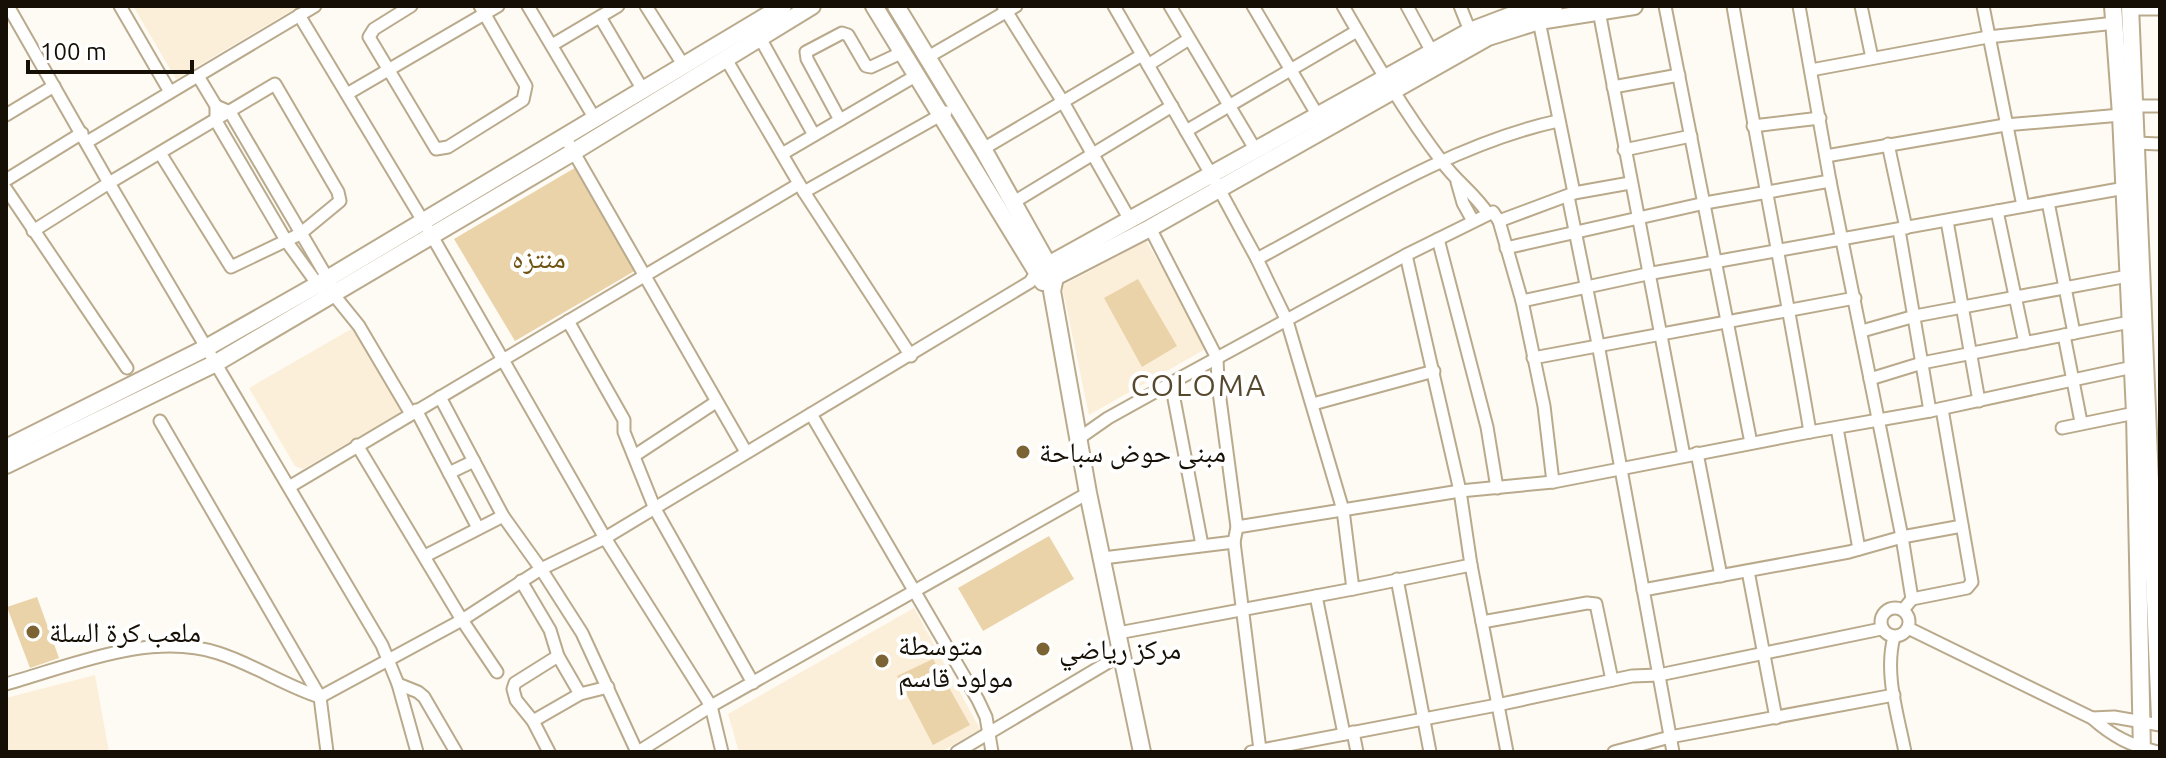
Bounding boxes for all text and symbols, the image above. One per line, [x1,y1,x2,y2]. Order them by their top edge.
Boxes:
scale bar [28,24,192,74]
text: 100 m [40,38,107,65]
park label: منتزه [512,242,566,274]
district label: COLOMA [1131,368,1267,402]
place label: مبنى حوض سباحة [1039,436,1226,470]
marker: مبنى حوض سباحة [1014,443,1032,461]
place label: ملعب كرة السلة [49,616,201,648]
marker: ملعب كرة السلة [24,623,42,641]
place label: متوسطة مولود قاسم [898,629,1013,696]
place label: مركز رياضي [1059,633,1181,672]
marker: مركز رياضي [1034,640,1052,658]
marker: متوسطة مولود قاسم [873,652,891,670]

